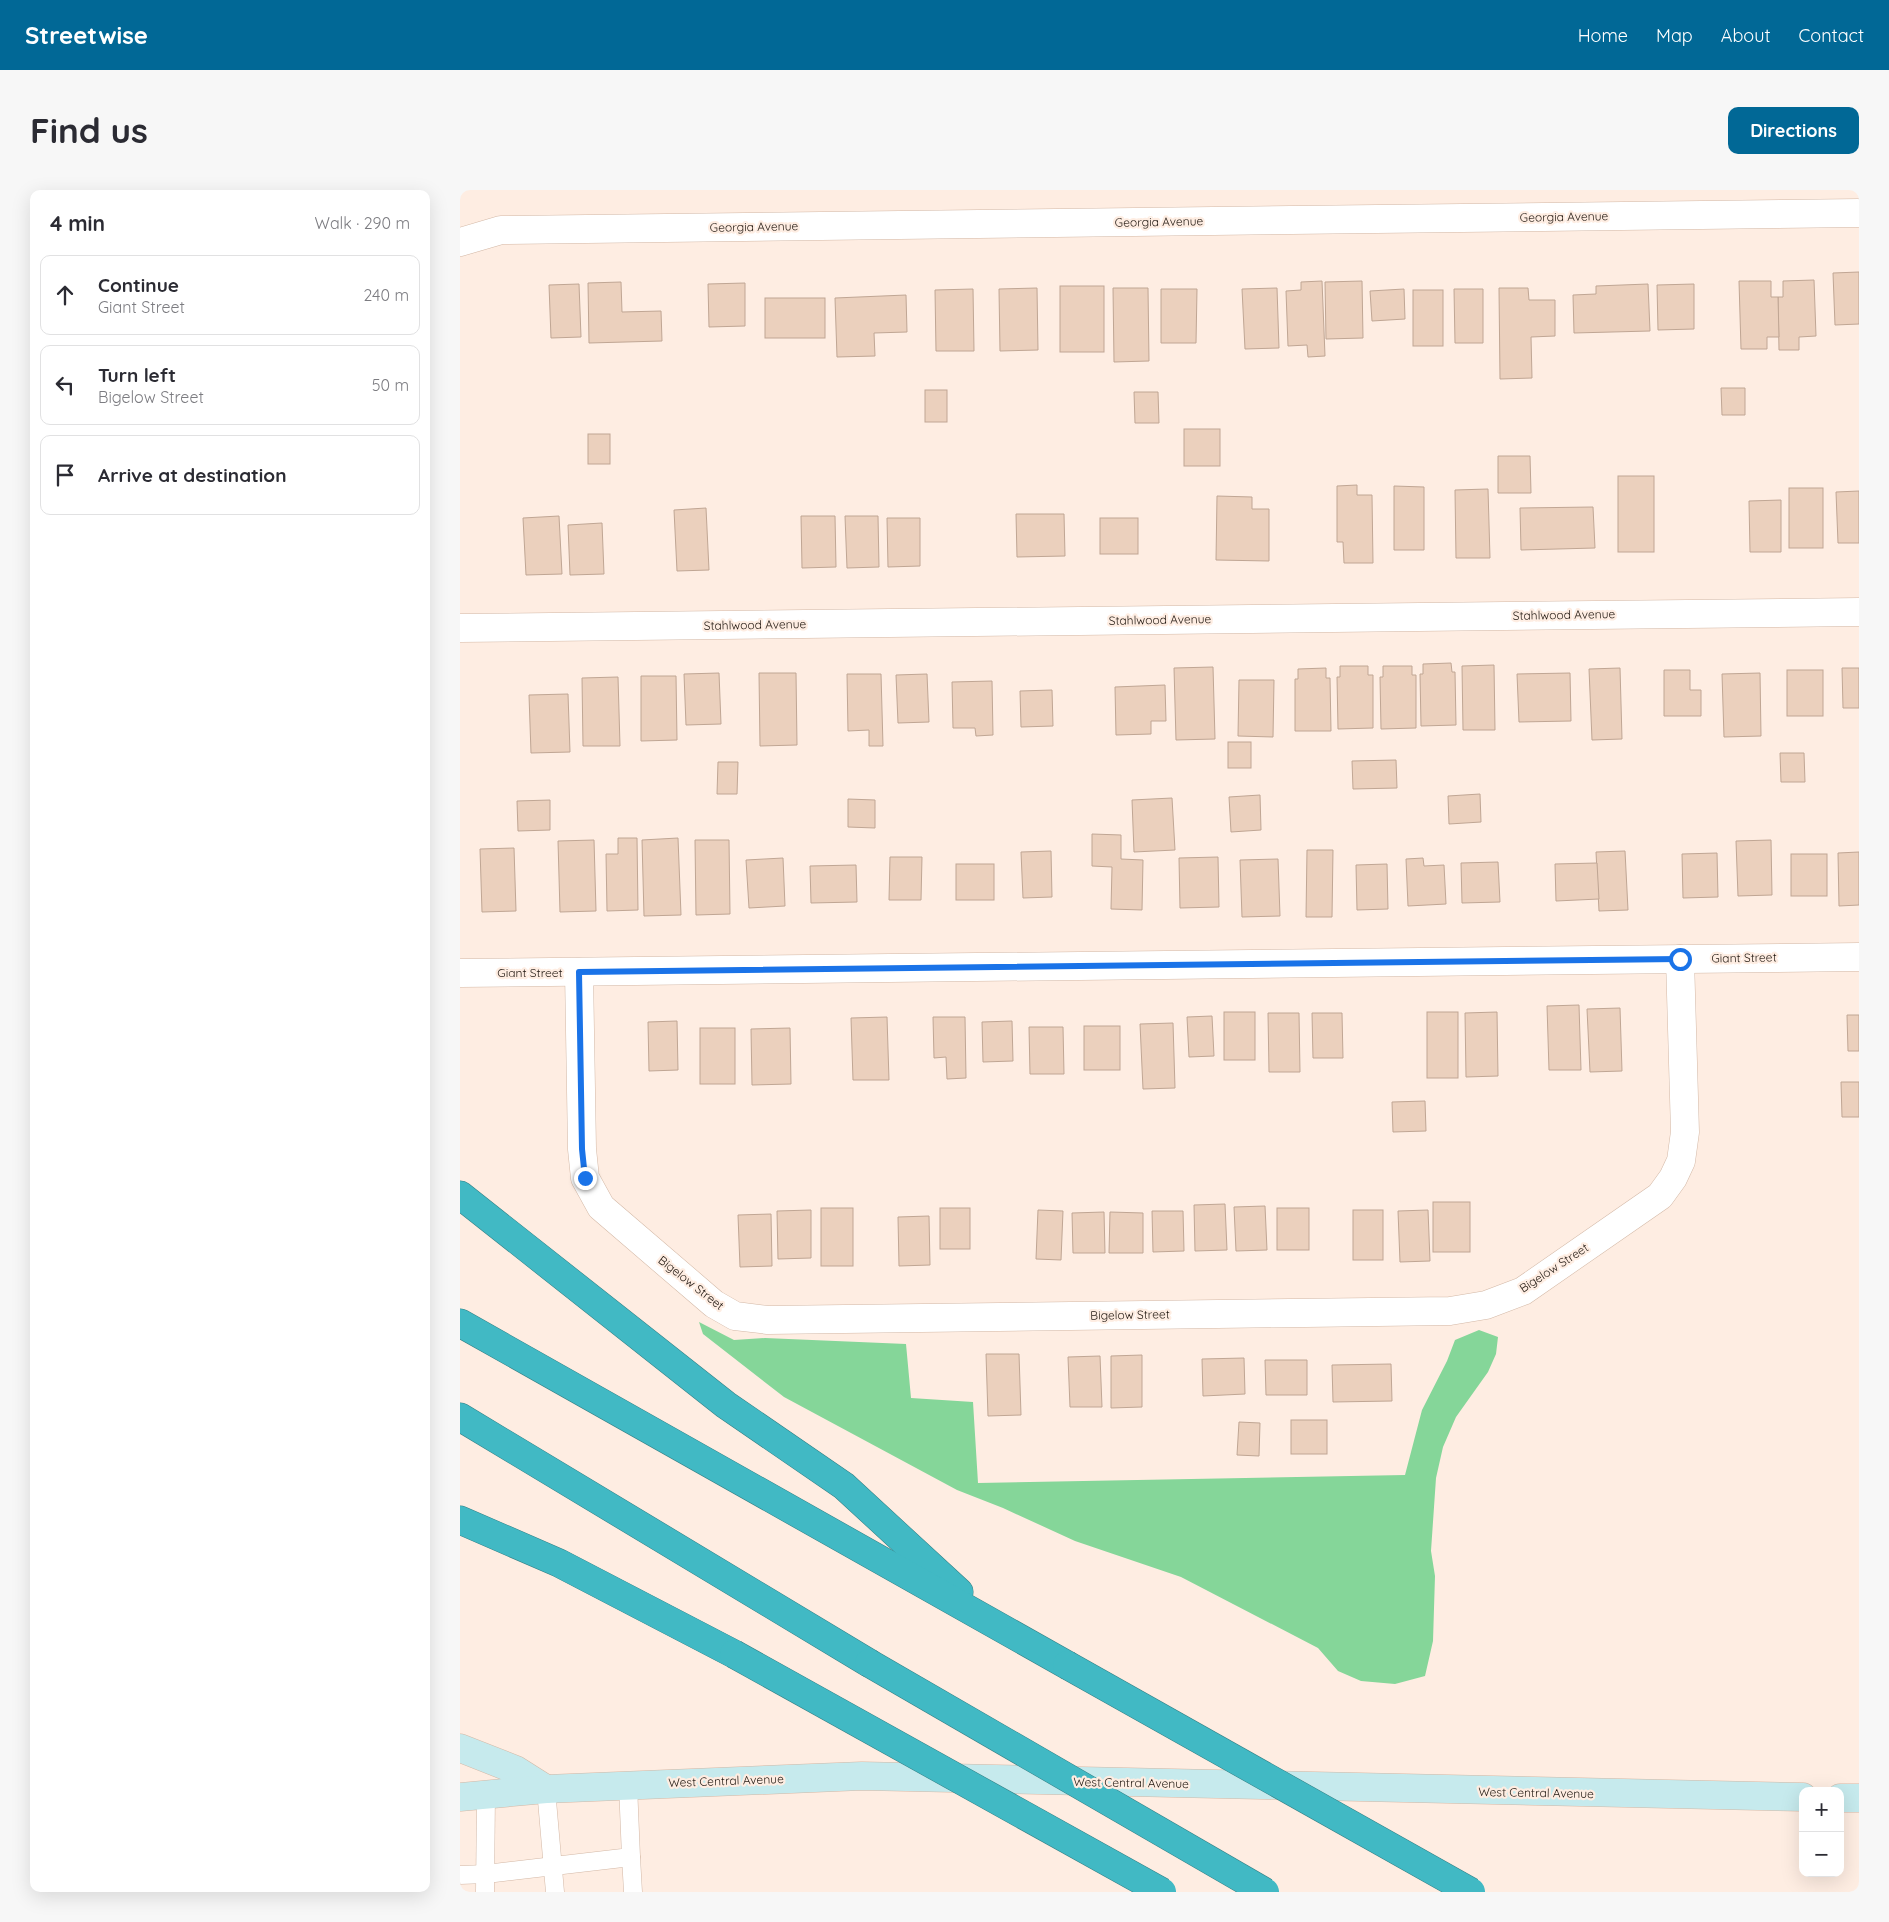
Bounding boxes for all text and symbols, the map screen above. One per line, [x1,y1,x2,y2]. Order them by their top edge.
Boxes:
text: Streetwise [25,20,148,50]
text: Home [1578,24,1628,47]
text: Map [1656,24,1693,47]
text: About [1721,24,1771,47]
text: Contact [1799,24,1864,47]
button: Directions [1728,107,1859,154]
text: Find us [30,108,148,152]
street label: Georgia Avenue [1520,208,1609,225]
text: 4 min [50,210,105,236]
text: Walk · 290 m [315,213,410,233]
street label: Georgia Avenue [1115,213,1204,230]
street label: Georgia Avenue [710,218,799,235]
text: Continue [98,273,179,297]
icon: ahead [51,281,79,309]
text: 240 m [363,285,409,305]
text: Giant Street [98,297,185,317]
text: Turn left [98,363,176,387]
icon: left [51,371,79,399]
text: 50 m [372,375,409,395]
text: Bigelow Street [98,387,204,407]
icon: arrive [51,461,79,489]
text: Arrive at destination [98,463,287,487]
street label: Stahlwood Avenue [1513,606,1616,623]
street label: Stahlwood Avenue [1109,611,1212,628]
street label: Stahlwood Avenue [704,616,807,633]
route start [1669,948,1692,971]
street label: Giant Street [1711,949,1777,966]
street label: Giant Street [497,965,563,980]
route end [574,1167,597,1190]
street label: Bigelow Street [1516,1240,1591,1295]
street label: Bigelow Street [655,1252,727,1313]
street label: Bigelow Street [1090,1306,1170,1323]
street label: West Central Avenue [668,1771,784,1790]
street label: West Central Avenue [1073,1774,1189,1791]
street label: West Central Avenue [1478,1784,1594,1801]
map controls [1799,1787,1844,1877]
button: + [1799,1787,1844,1832]
button: − [1799,1832,1844,1877]

